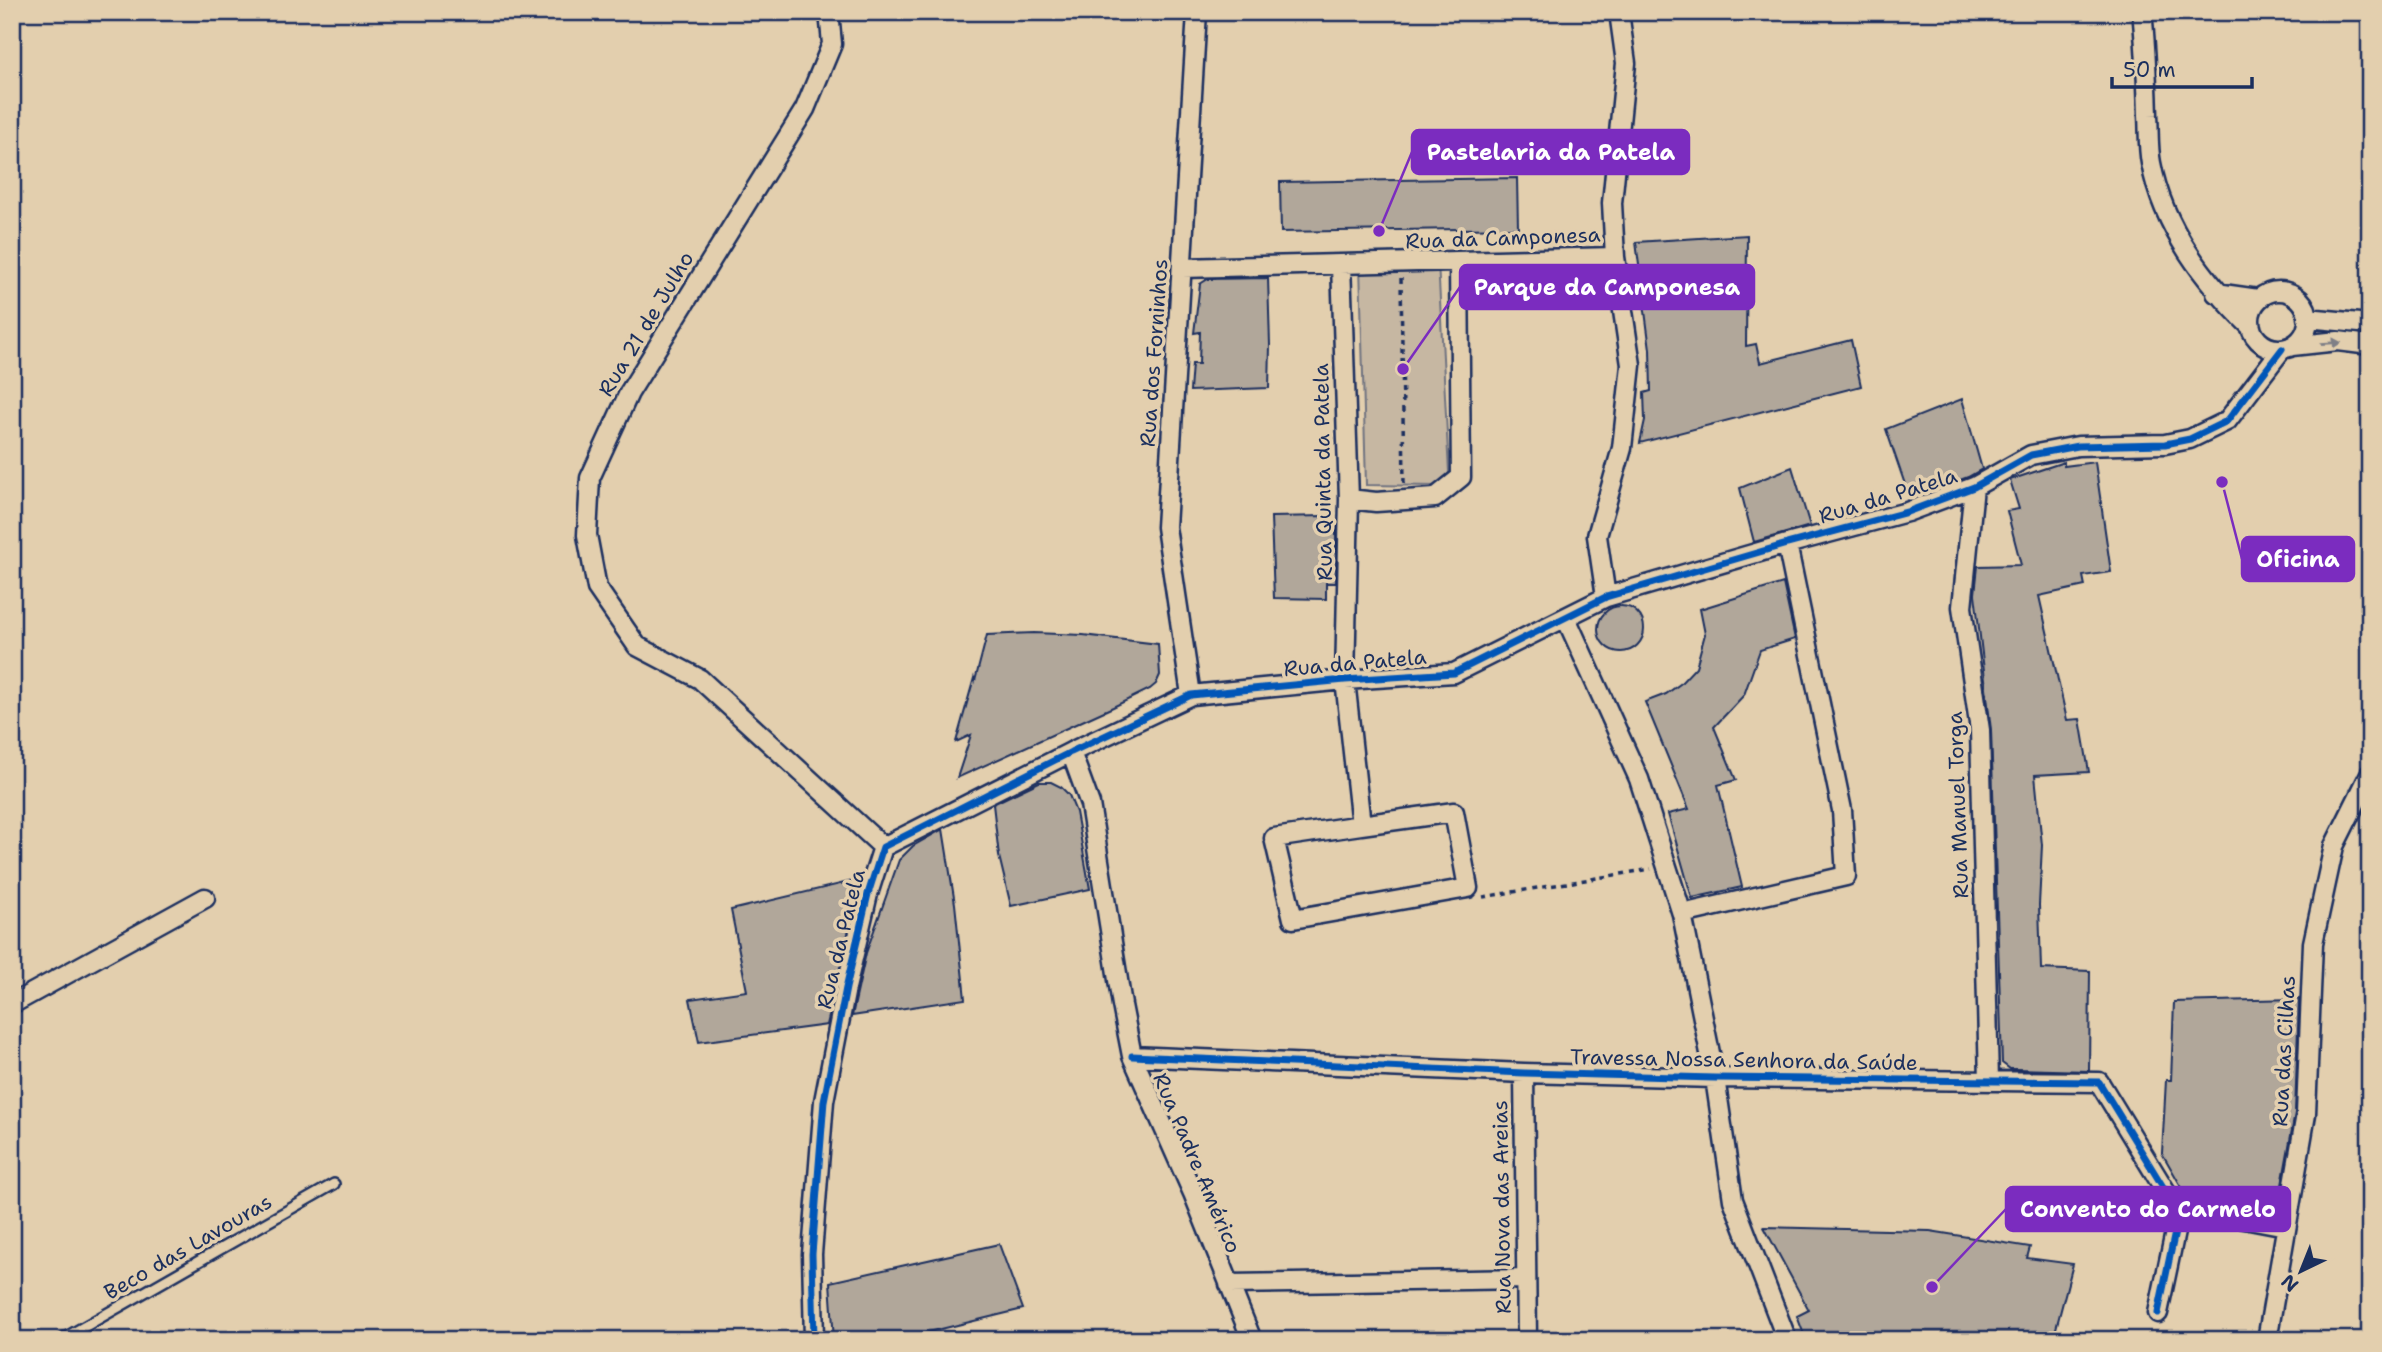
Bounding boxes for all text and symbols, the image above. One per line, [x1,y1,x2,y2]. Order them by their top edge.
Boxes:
scale bar [2112,46,2252,90]
text: 50 m [2123,56,2176,84]
callout: Pastelaria da Patela [1412,130,1689,174]
text: Pastelaria da Patela [1427,137,1675,167]
street label: Rua da Camponesa [1405,221,1601,255]
street label: Rua 21 de Julho [592,246,700,402]
street label: Rua dos Forninhos [1133,258,1175,448]
callout: Parque da Camponesa [1460,265,1754,309]
text: Parque da Camponesa [1474,272,1741,302]
one-way arrow [2320,337,2342,348]
street label: Rua Quinta da Patela [1307,363,1339,581]
street label: Rua da Patela [1815,462,1961,530]
callout: Oficina [2242,537,2354,581]
text: Oficina [2256,544,2340,574]
street label: Rua da Patela [1282,643,1428,683]
street label: Rua Manuel Torga [1941,711,1975,899]
street label: Rua da Patela [810,866,872,1012]
street label: Rua das Cilhas [2266,975,2302,1127]
street label: Travessa Nossa Senhora da Saúde [1570,1043,1918,1077]
street label: Rua Padre Américo [1146,1069,1248,1257]
street label: Rua Nova das Areias [1486,1100,1518,1314]
callout: Convento do Carmelo [2006,1187,2290,1231]
street label: Beco das Lavouras [99,1188,277,1306]
text: Convento do Carmelo [2020,1194,2276,1224]
north arrow [2266,1236,2336,1306]
text: N [2276,1269,2304,1297]

